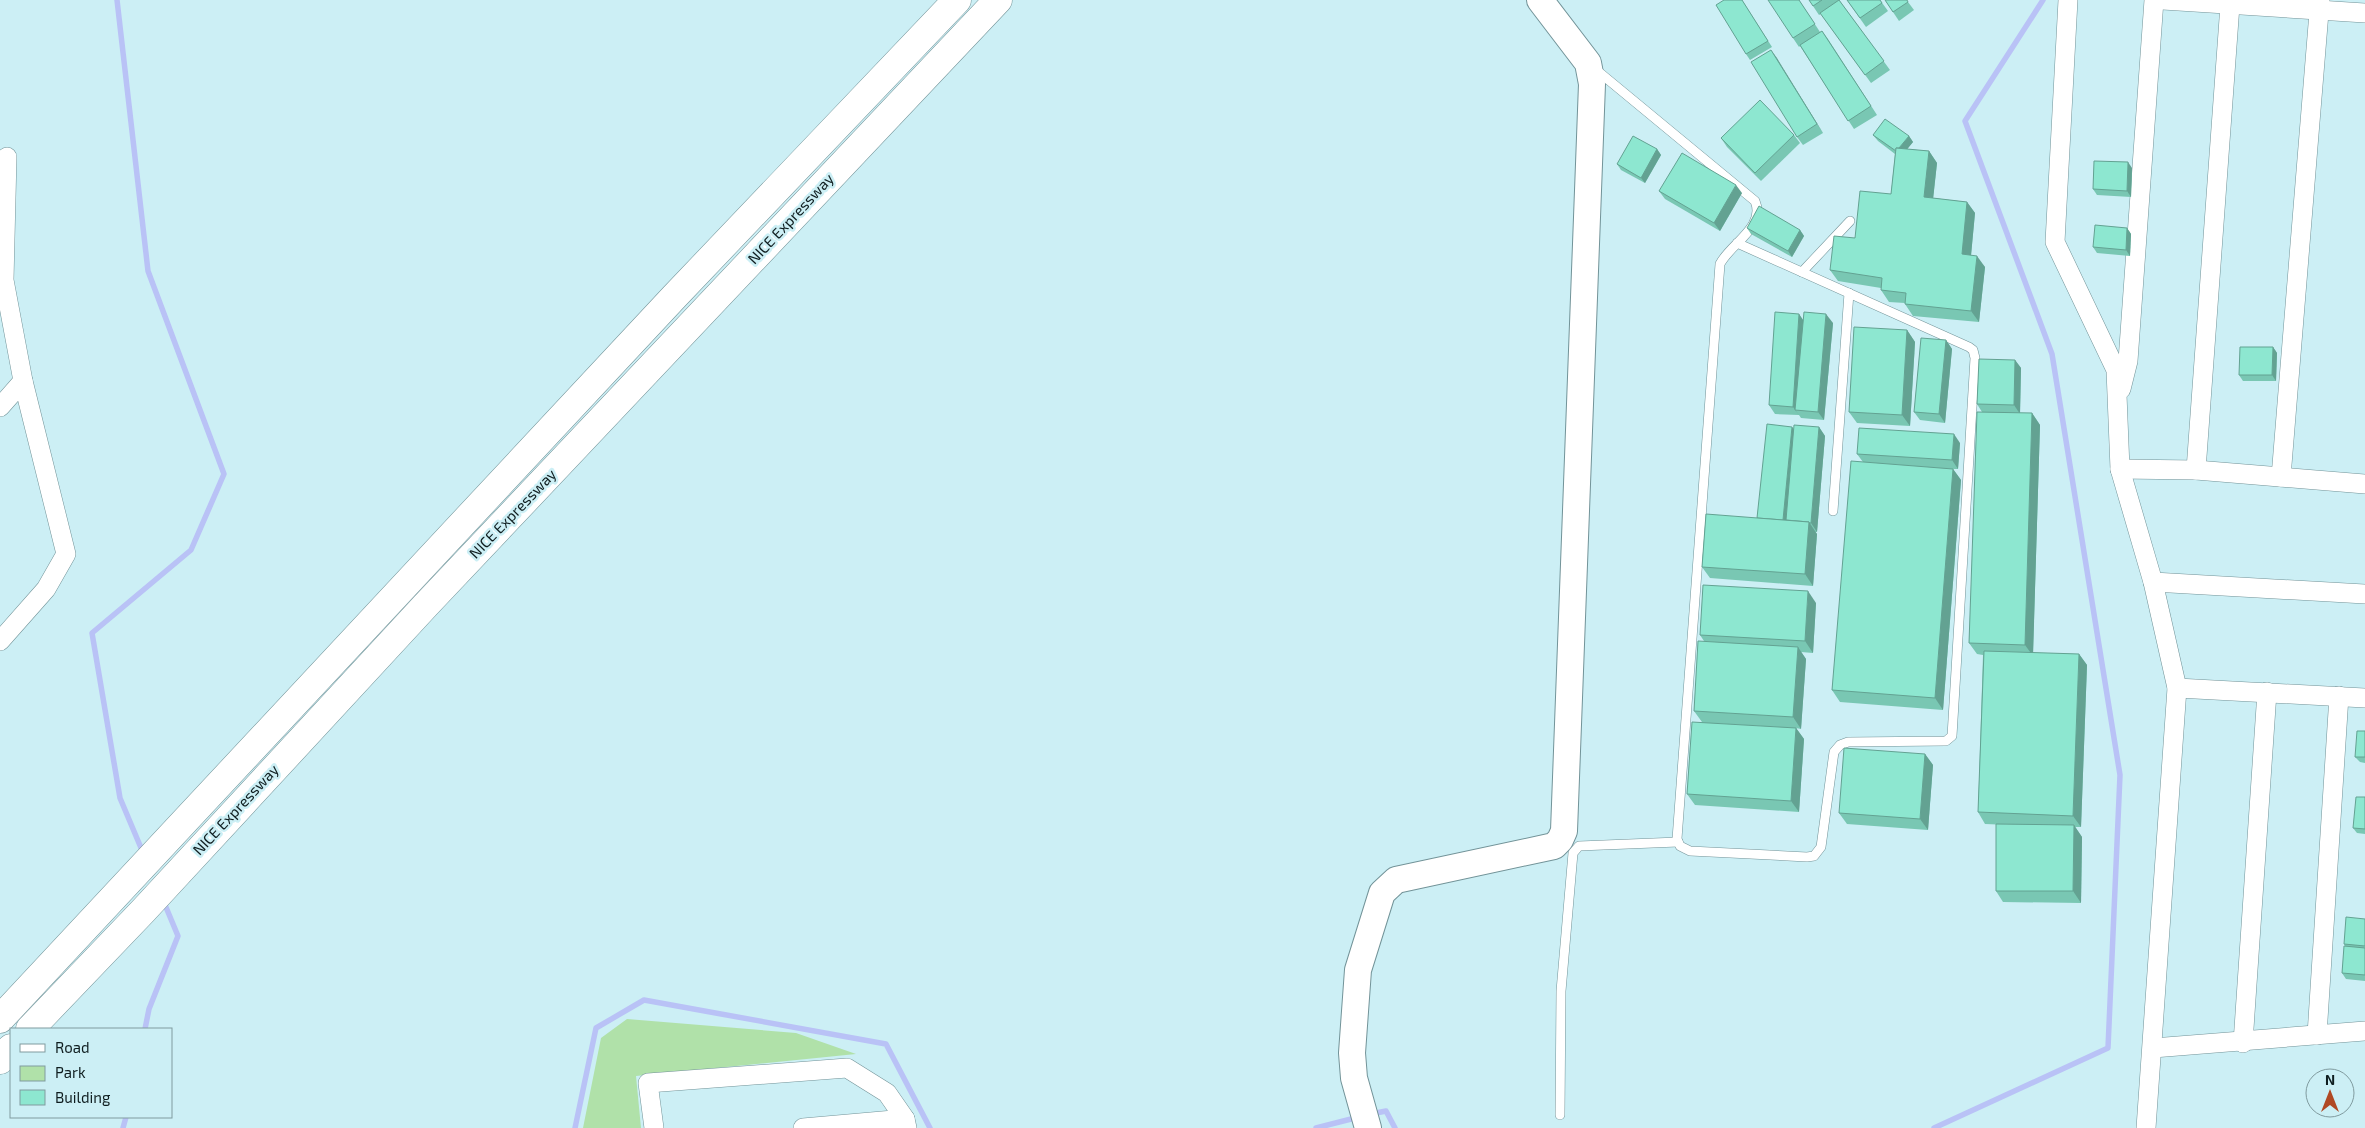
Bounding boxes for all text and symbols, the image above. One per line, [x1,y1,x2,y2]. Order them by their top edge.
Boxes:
street label: NICE Expressway [744,169,837,267]
street label: NICE Expressway [465,465,560,562]
street label: NICE Expressway [189,760,282,858]
legend [10,1028,172,1118]
text: Road [55,1038,90,1056]
text: Park [55,1063,86,1081]
north arrow [2305,1068,2355,1118]
text: N [2325,1071,2335,1088]
text: Building [55,1088,111,1106]

